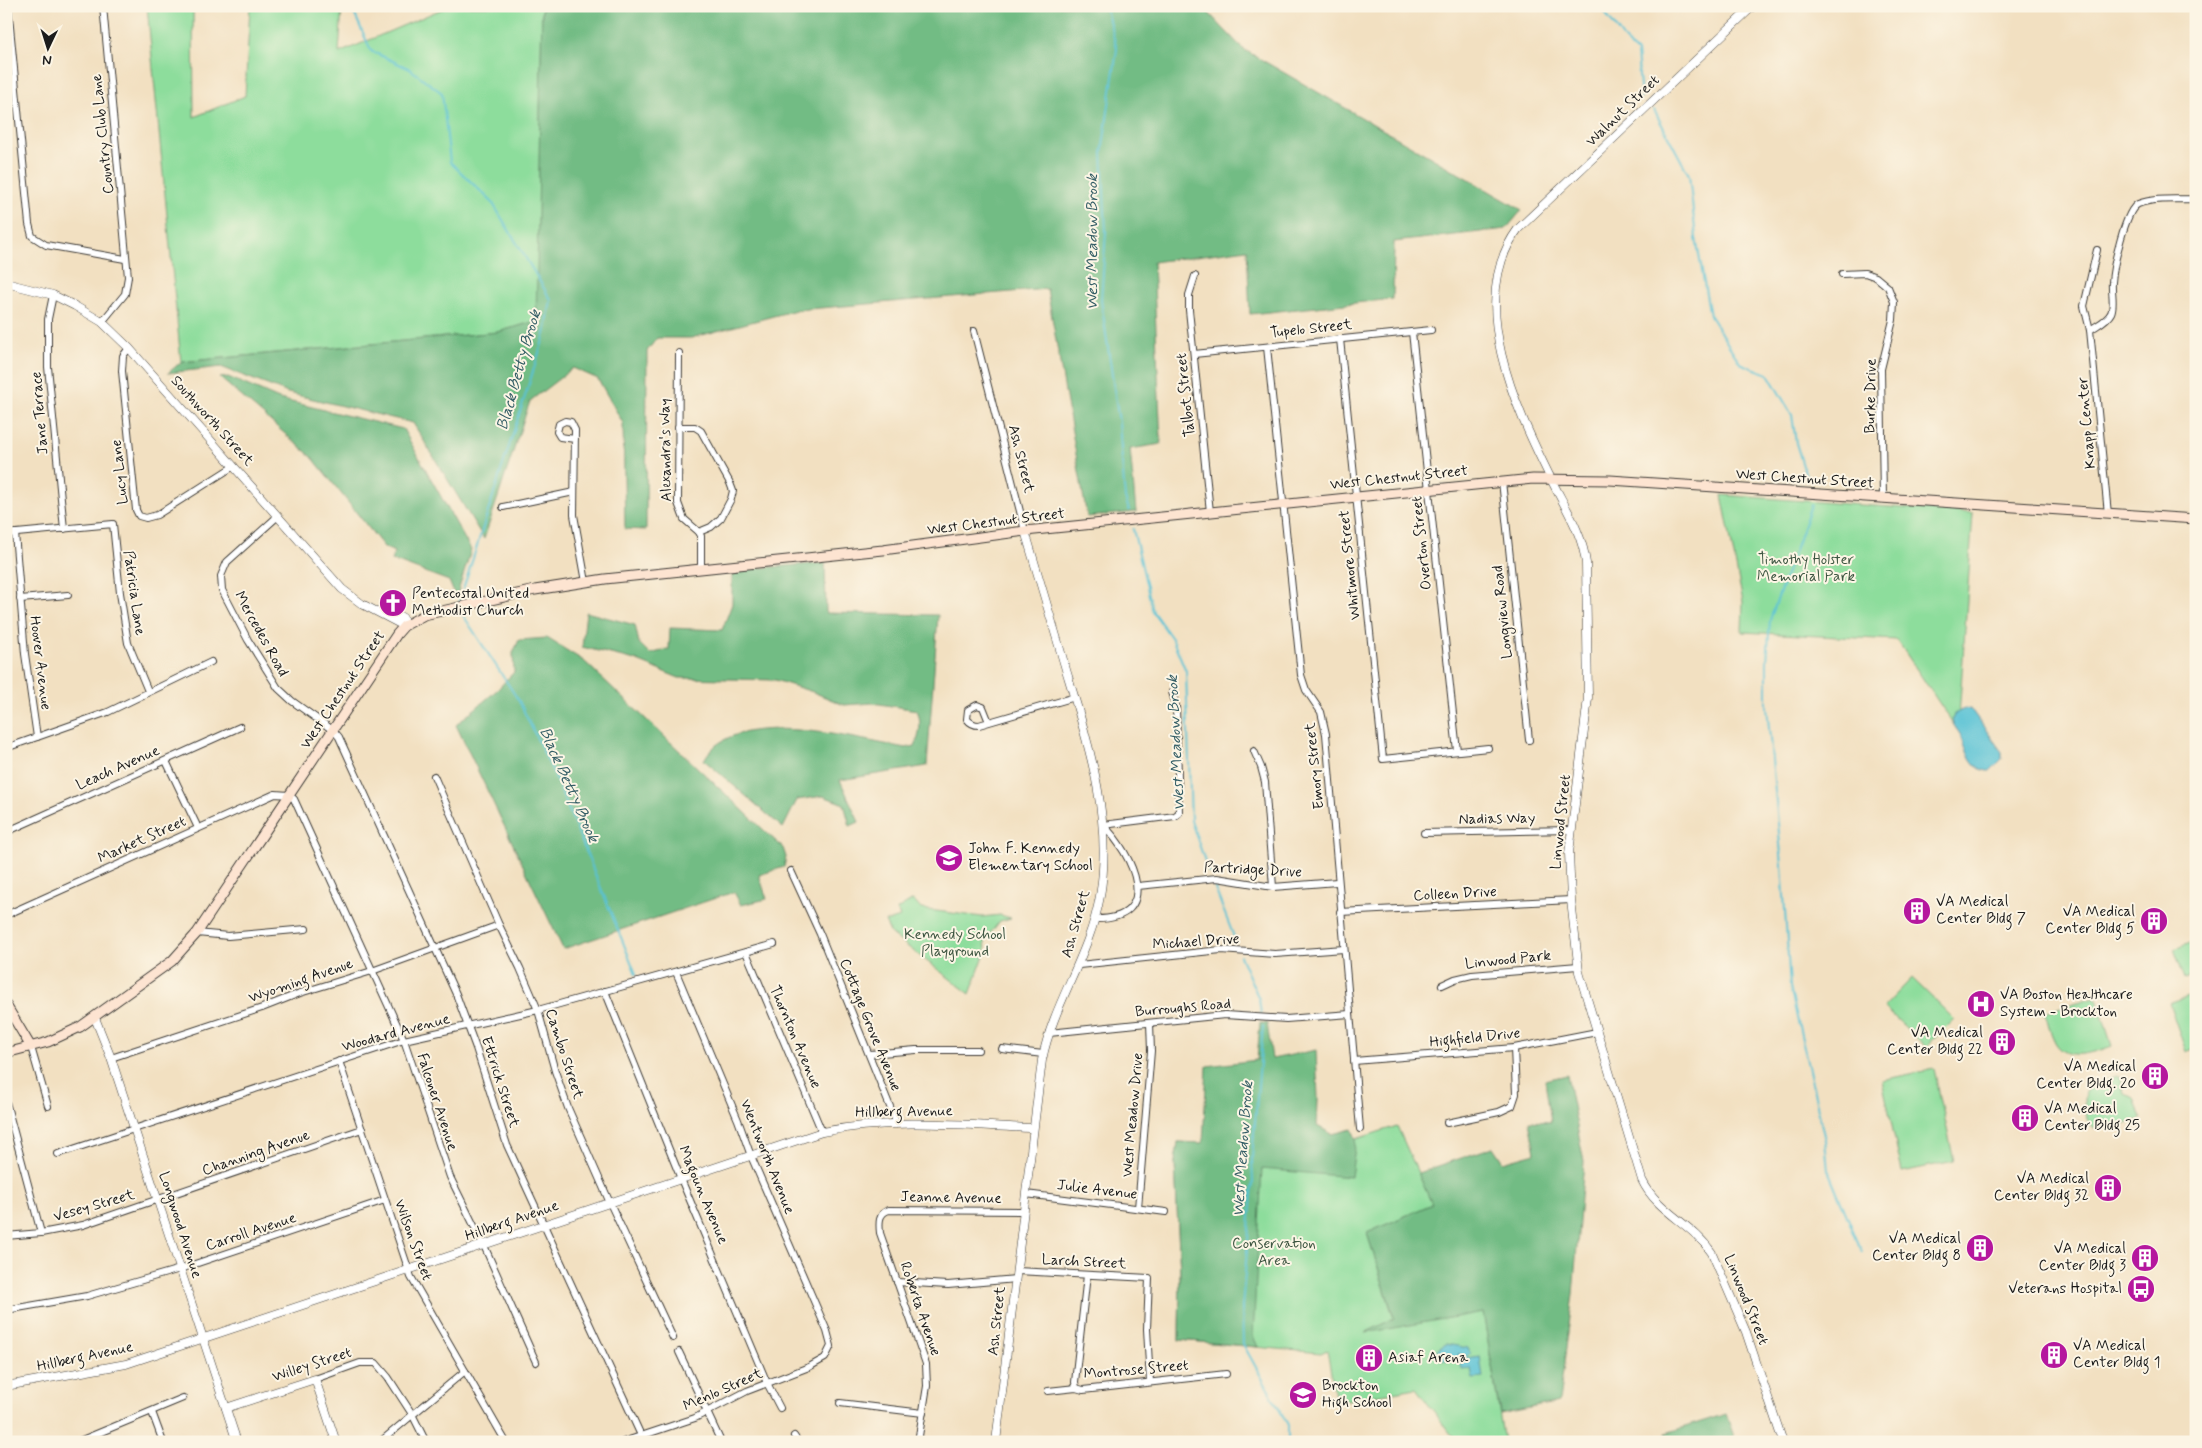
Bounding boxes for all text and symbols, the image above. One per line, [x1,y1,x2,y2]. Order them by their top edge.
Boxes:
north arrow [22,22,72,72]
text: N [42,51,52,69]
street label: Walnut Street [1582,70,1664,151]
street label: Country Club Lane [87,73,119,195]
water label: West Meadow Brook [1082,173,1103,310]
water label: Black Betty Brook [492,307,546,432]
street label: Tupelo Street [1269,315,1353,343]
street label: Talbot Street [1172,352,1200,438]
street label: Burke Drive [1860,358,1882,434]
street label: Jane Terrace [26,370,54,455]
street label: Southworth Street [166,371,258,471]
street label: Knapp Center [2073,376,2101,470]
street label: Alexandra's Way [655,398,677,502]
street label: Ash Street [1003,423,1039,495]
street label: Lucy Lane [107,438,133,505]
street label: West Chestnut Street [1329,461,1469,495]
street label: West Chestnut Street [1735,464,1875,494]
street label: Overton Street [1407,495,1437,591]
street label: West Chestnut Street [926,504,1066,540]
street label: Whitmore Street [1334,509,1366,621]
street label: Patricia Lane [118,549,150,637]
park label: Timothy Holster Memorial Park [1757,550,1855,587]
street label: Longview Road [1488,564,1519,660]
place label: Pentecostal United Methodist Church [412,584,529,621]
street label: Mercedes Road [229,588,293,681]
church icon: Pentecostal United Methodist Church [378,588,408,618]
street label: Hoover Avenue [24,615,56,711]
street label: West Chestnut Street [296,627,390,753]
water label: West Meadow Brook [1162,674,1190,811]
street label: Emory Street [1300,722,1329,810]
water label: Black Betty Brook [534,724,604,847]
street label: Leach Avenue [73,741,163,795]
street label: Linwood Street [1546,773,1576,871]
street label: Nadias Way [1458,808,1536,830]
street label: Market Street [95,811,190,868]
place label: John F. Kennedy Elementary School [968,839,1093,876]
school or university icon: John F. Kennedy Elementary School [934,843,964,873]
street label: Partridge Drive [1203,857,1303,884]
street label: Colleen Drive [1413,882,1498,906]
street label: Ash Street [1057,888,1095,960]
place label: VA Medical Center Bldg 7 [1936,892,2026,930]
building icon: VA Medical Center Bldg 7 [1902,896,1932,926]
place label: VA Medical Center Bldg 5 [2045,902,2135,940]
building icon: VA Medical Center Bldg 5 [2139,906,2169,936]
park label: Kennedy School Playground [904,925,1006,962]
street label: Michael Drive [1152,929,1240,955]
street label: Linwood Park [1464,946,1552,974]
street label: Wyoming Avenue [246,954,356,1009]
street label: Cottage Grove Avenue [834,956,906,1094]
street label: Thornton Avenue [764,982,826,1092]
place label: VA Boston Healthcare System - Brockton [2000,985,2133,1022]
hospital icon: VA Boston Healthcare System - Brockton [1966,989,1996,1019]
street label: Burroughs Road [1134,994,1232,1022]
street label: Cambo Street [540,1006,588,1102]
street label: Woodard Avenue [340,1009,452,1057]
street label: Highfield Drive [1429,1023,1522,1054]
place label: VA Medical Center Bldg 22 [1887,1023,1983,1061]
building icon: VA Medical Center Bldg 22 [1987,1027,2017,1057]
street label: Ettrick Street [476,1034,524,1130]
street label: Falconer Avenue [412,1051,462,1153]
street label: West Meadow Drive [1118,1052,1148,1178]
place label: VA Medical Center Bldg. 20 [2036,1057,2136,1095]
building icon: VA Medical Center Bldg. 20 [2140,1061,2170,1091]
water label: West Meadow Brook [1228,1080,1258,1217]
street label: Wentworth Avenue [735,1097,799,1217]
place label: VA Medical Center Bldg 25 [2044,1099,2140,1137]
street label: Hillberg Avenue [855,1101,953,1124]
building icon: VA Medical Center Bldg 25 [2010,1103,2040,1133]
street label: Channing Avenue [199,1125,313,1182]
street label: Magoun Avenue [672,1143,733,1248]
street label: Longwood Avenue [152,1169,207,1281]
place label: VA Medical Center Bldg 32 [1994,1169,2089,1207]
building icon: VA Medical Center Bldg 32 [2093,1173,2123,1203]
street label: Julie Avenue [1056,1175,1139,1205]
street label: Vesey Street [51,1185,137,1227]
street label: Jeanne Avenue [900,1187,1002,1209]
street label: Hillberg Avenue [463,1196,562,1247]
street label: Wilson Street [389,1197,437,1284]
street label: Carroll Avenue [203,1208,299,1256]
place label: VA Medical Center Bldg 8 [1872,1229,1961,1267]
building icon: VA Medical Center Bldg 8 [1965,1233,1995,1263]
park label: Conservation Area [1232,1234,1316,1271]
place label: VA Medical Center Bldg 3 [2039,1239,2126,1277]
building icon: VA Medical Center Bldg 3 [2130,1243,2160,1273]
street label: Larch Street [1041,1250,1127,1274]
street label: Linwood Street [1719,1252,1773,1348]
street label: Roberta Avenue [895,1259,946,1359]
bus stop icon: Veterans Hospital [2126,1274,2156,1304]
place label: Veterans Hospital [2008,1279,2122,1299]
street label: Ash Street [983,1285,1011,1357]
place label: VA Medical Center Bldg 1 [2073,1336,2160,1374]
street label: Hillberg Avenue [35,1337,135,1378]
building icon: VA Medical Center Bldg 1 [2039,1340,2069,1370]
street label: Willey Street [270,1343,355,1387]
building icon: Asiaf Arena [1354,1343,1384,1373]
place label: Asiaf Arena [1388,1348,1469,1368]
street label: Montrose Street [1083,1355,1190,1385]
street label: Menlo Street [680,1363,766,1416]
place label: Brockton High School [1322,1376,1392,1414]
school or university icon: Brockton High School [1288,1380,1318,1410]

